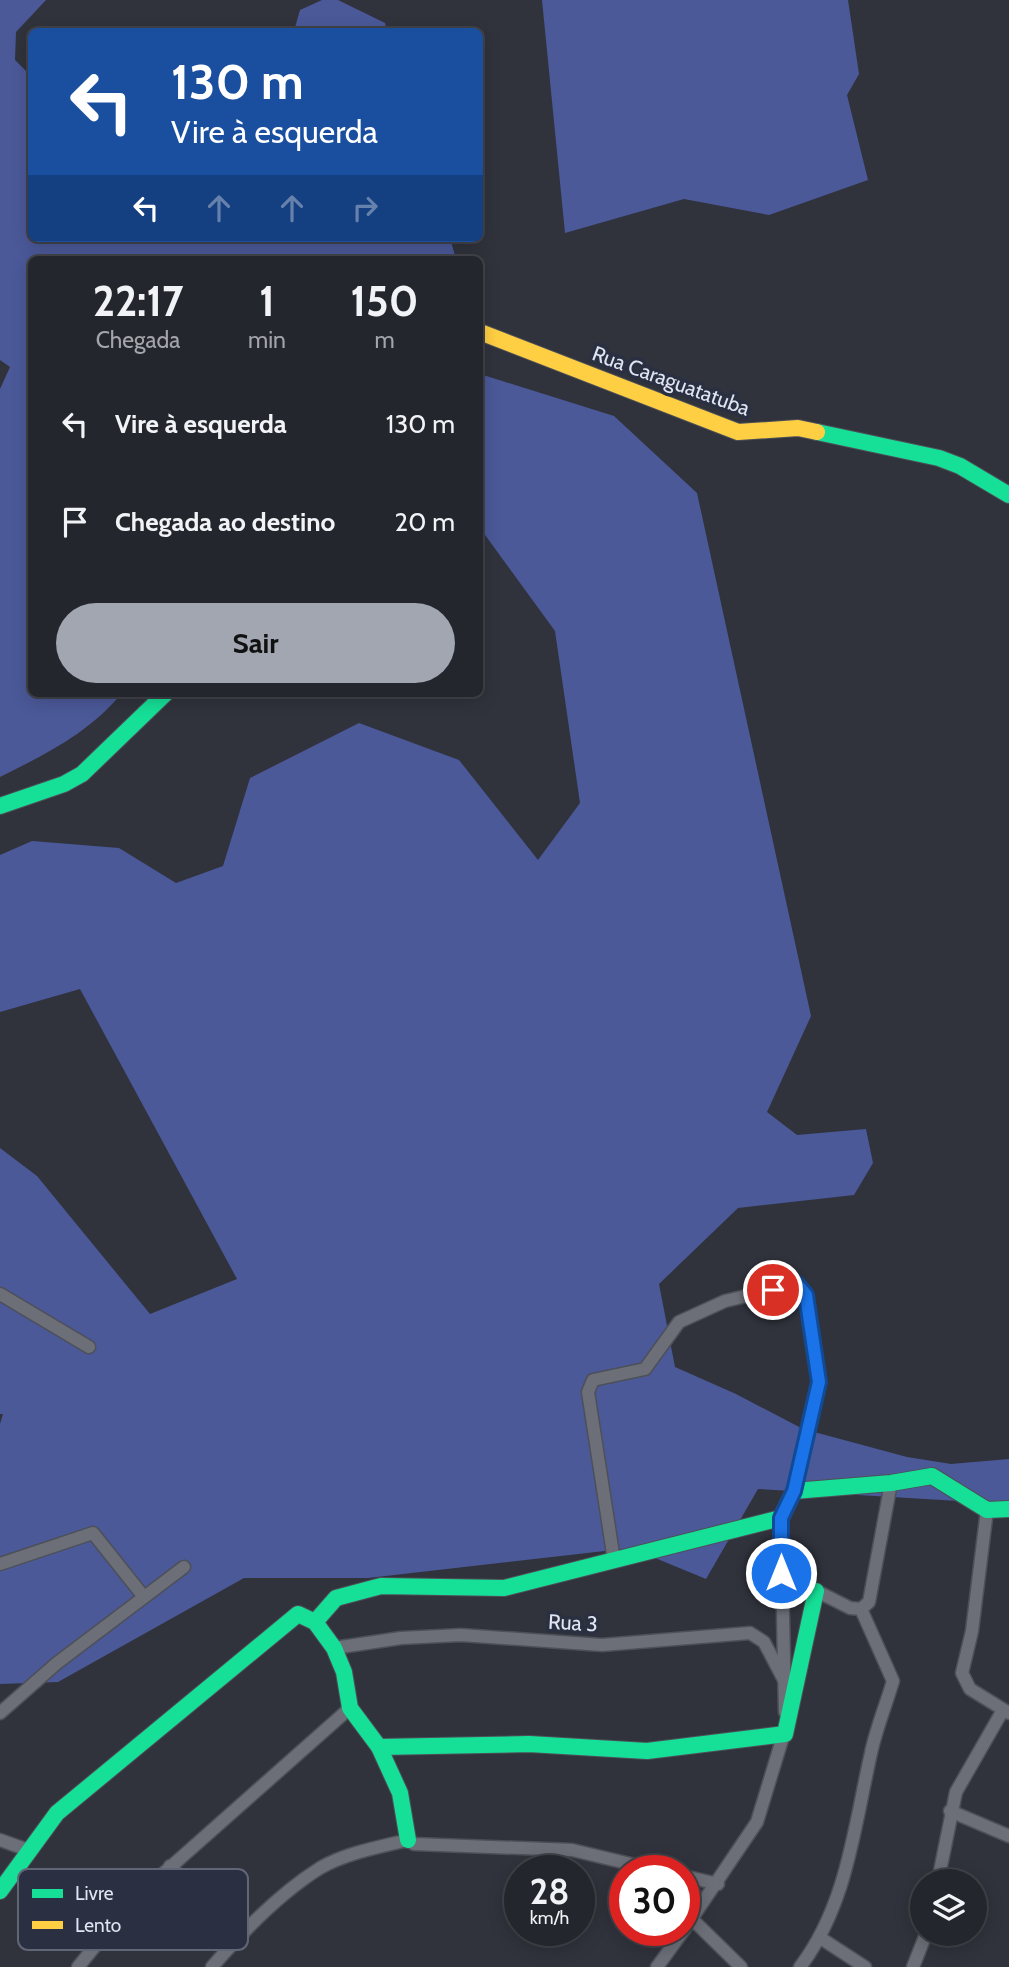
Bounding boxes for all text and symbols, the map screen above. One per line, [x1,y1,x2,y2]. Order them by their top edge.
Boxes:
text: 130 m [171,52,304,111]
icon: left [56,56,147,147]
text: Vire à esquerda [171,112,378,151]
icon: left [127,189,165,227]
icon: ahead [200,189,238,227]
icon: ahead [273,189,311,227]
icon: right [346,189,384,227]
text: 22:17 [93,275,183,327]
text: 1 [259,275,275,327]
text: 150 [351,275,418,327]
text: Chegada [96,326,180,354]
text: min [248,326,286,354]
text: m [374,326,395,354]
street label: Rua Caraguatatuba [589,340,753,421]
icon: left [56,405,94,443]
text: Vire à esquerda [115,408,287,440]
text: 130 m [386,408,455,440]
icon: arrive [56,503,94,541]
text: Chegada ao destino [115,506,335,538]
text: 20 m [395,506,455,538]
button: Sair [56,603,455,683]
pin [743,1260,803,1320]
icon: arrive [754,1271,792,1309]
position arrow [744,1536,818,1610]
street label: Rua 3 [548,1609,598,1636]
speed limit sign: 30 [609,1855,700,1946]
legend [18,1869,248,1950]
map controls [910,1869,987,1946]
button: layers [910,1869,987,1946]
text: 28 [530,1870,569,1913]
text: Livre [75,1882,114,1905]
text: km/h [530,1907,569,1929]
text: Lento [75,1914,121,1937]

